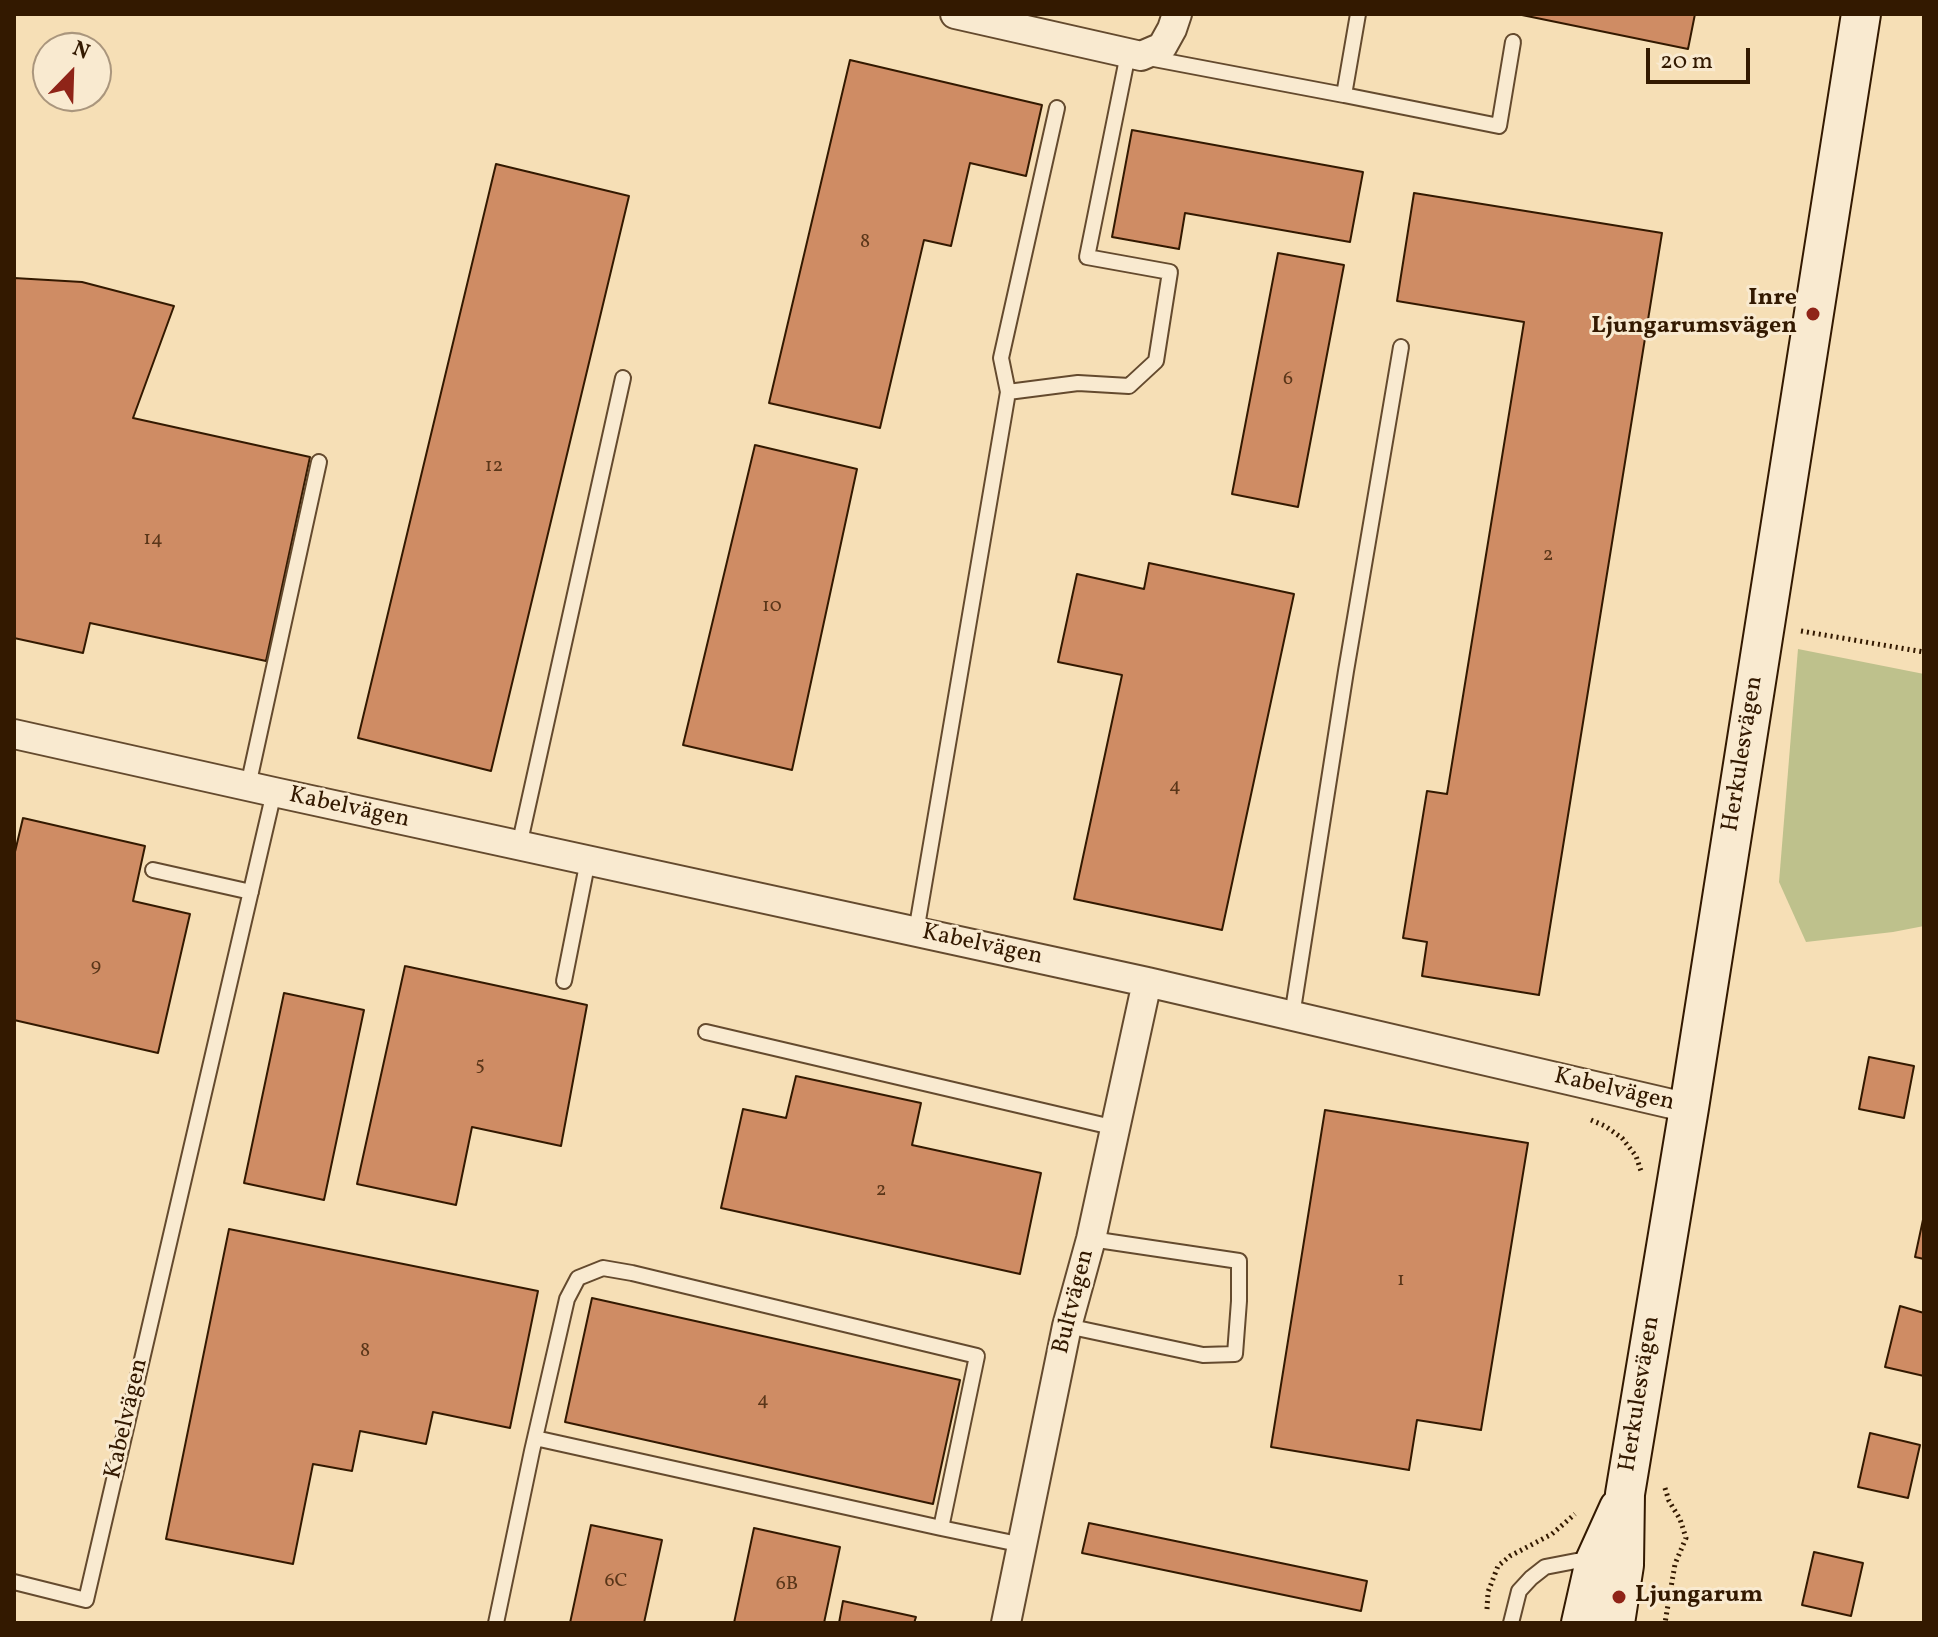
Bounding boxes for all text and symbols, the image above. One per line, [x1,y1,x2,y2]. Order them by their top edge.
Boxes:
north arrow [32,32,112,112]
scale bar [1650,32,1754,82]
text: N [67,34,94,69]
text: 20 m [1660,45,1713,79]
house number: 8 [860,231,870,255]
place label: Inre Ljungarumsvägen [1591,286,1797,342]
marker: Inre Ljungarumsvägen [1804,305,1822,323]
house number: 6 [1283,368,1293,392]
house number: 12 [485,455,503,479]
house number: 14 [143,528,163,552]
house number: 2 [1543,544,1553,568]
house number: 10 [762,595,782,619]
street label: Herkulesvägen [1717,674,1771,834]
house number: 4 [1169,775,1181,799]
street label: Kabelvägen [286,782,412,836]
street label: Kabelvägen [919,919,1045,973]
house number: 9 [91,955,101,979]
house number: 5 [475,1054,485,1078]
street label: Kabelvägen [1551,1063,1677,1119]
house number: 2 [876,1179,886,1203]
street label: Bultvägen [1048,1247,1102,1357]
house number: 1 [1397,1269,1405,1293]
street label: Herkulesvägen [1614,1314,1668,1474]
house number: 8 [360,1340,370,1364]
street label: Kabelvägen [100,1356,156,1482]
house number: 4 [757,1389,769,1413]
house number: 6C [604,1570,628,1594]
house number: 6B [776,1573,798,1597]
place label: Ljungarum [1635,1583,1763,1611]
marker: Ljungarum [1610,1588,1628,1606]

